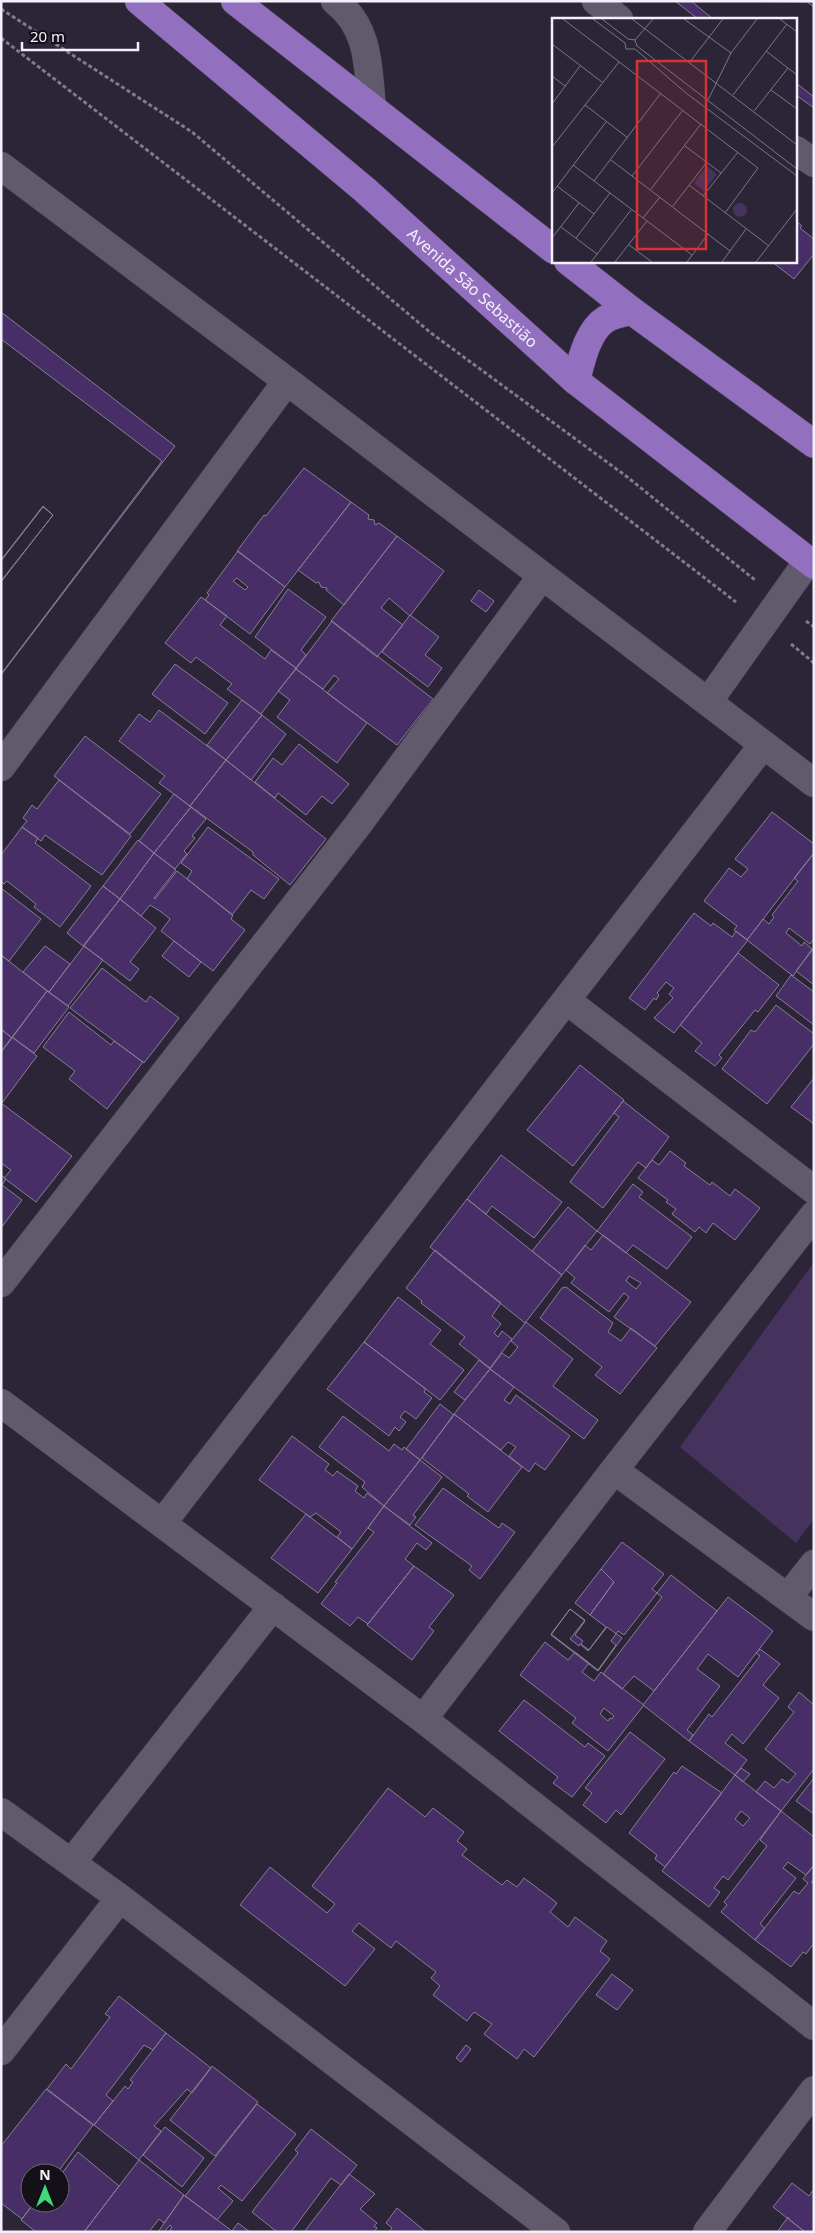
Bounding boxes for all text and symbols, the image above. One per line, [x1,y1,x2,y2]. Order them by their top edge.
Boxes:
inset map [552,18,798,262]
scale bar [22,20,139,52]
text: 20 m [30,26,65,46]
street label: Avenida São Sebastião [403,223,543,352]
north arrow [20,2163,70,2213]
text: N [39,2165,51,2184]

